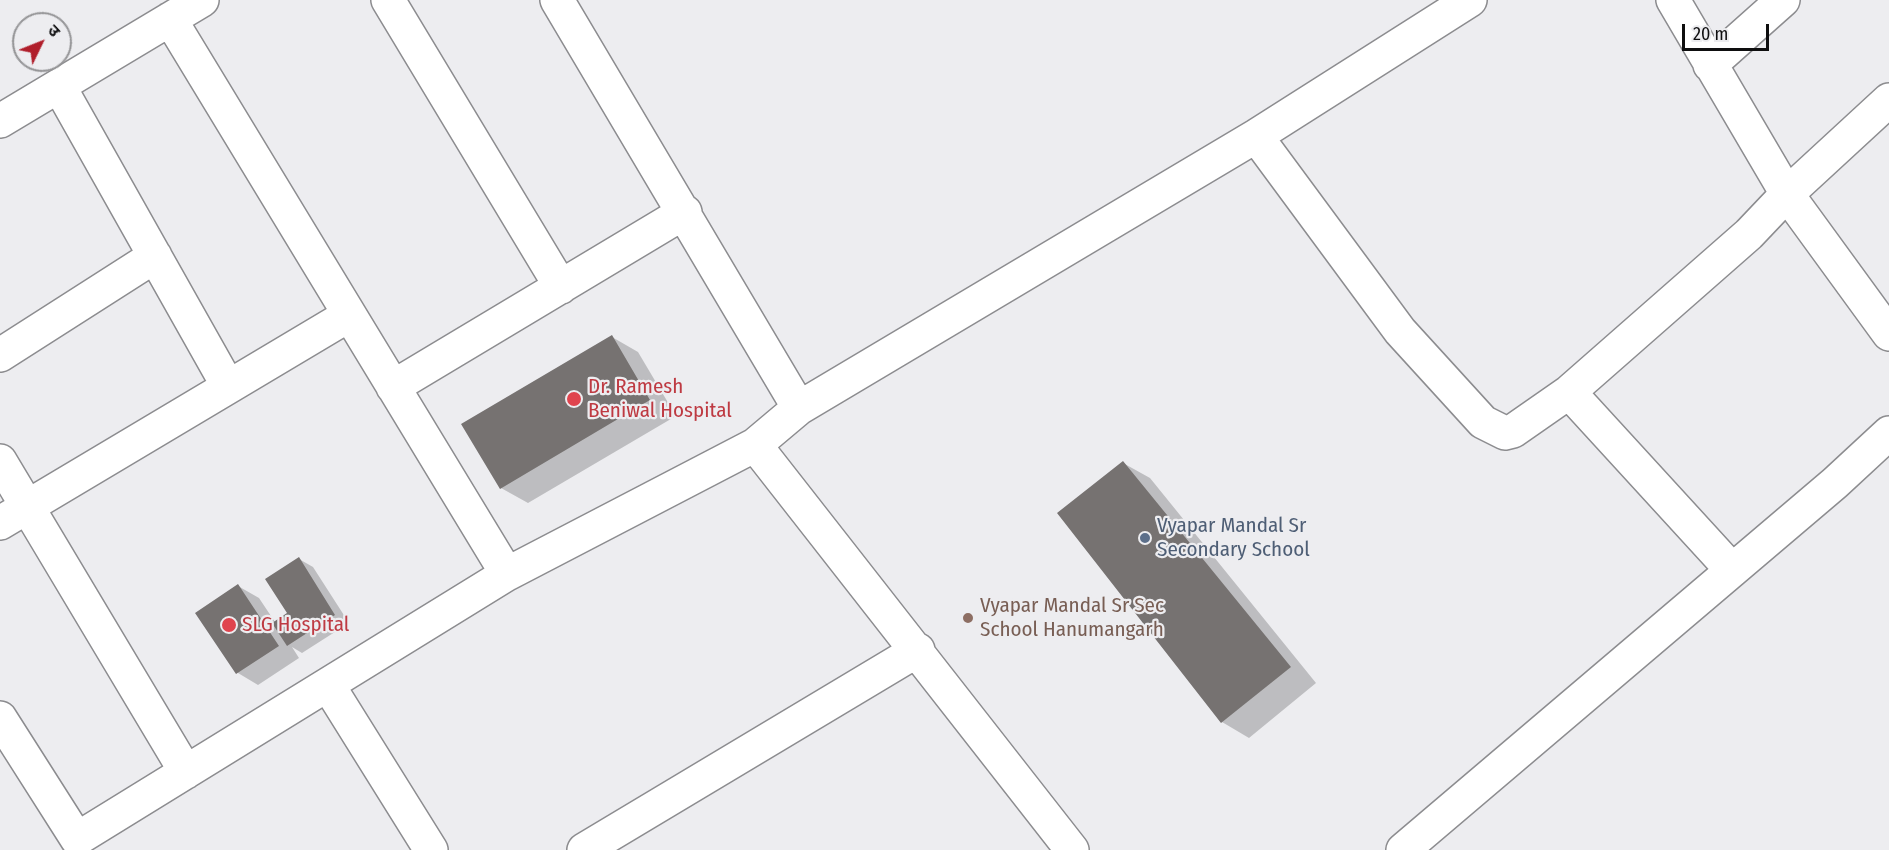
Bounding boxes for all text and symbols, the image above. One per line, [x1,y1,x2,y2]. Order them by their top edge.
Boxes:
north arrow [12,12,72,72]
scale bar [1685,12,1772,50]
text: उ [44,21,64,41]
text: 20 m [1693,23,1728,45]
place label: Dr. Ramesh Beniwal Hospital [588,374,732,424]
marker: Dr. Ramesh Beniwal Hospital [565,390,583,408]
place label: Vyapar Mandal Sr Secondary School [1157,513,1310,563]
marker: Vyapar Mandal Sr Secondary School [1138,531,1152,545]
place label: Vyapar Mandal Sr Sec School Hanumangarh [980,593,1164,643]
marker: Vyapar Mandal Sr Sec School Hanumangarh [961,611,975,625]
place label: SLG Hospital [242,612,349,638]
marker: SLG Hospital [220,616,238,634]

